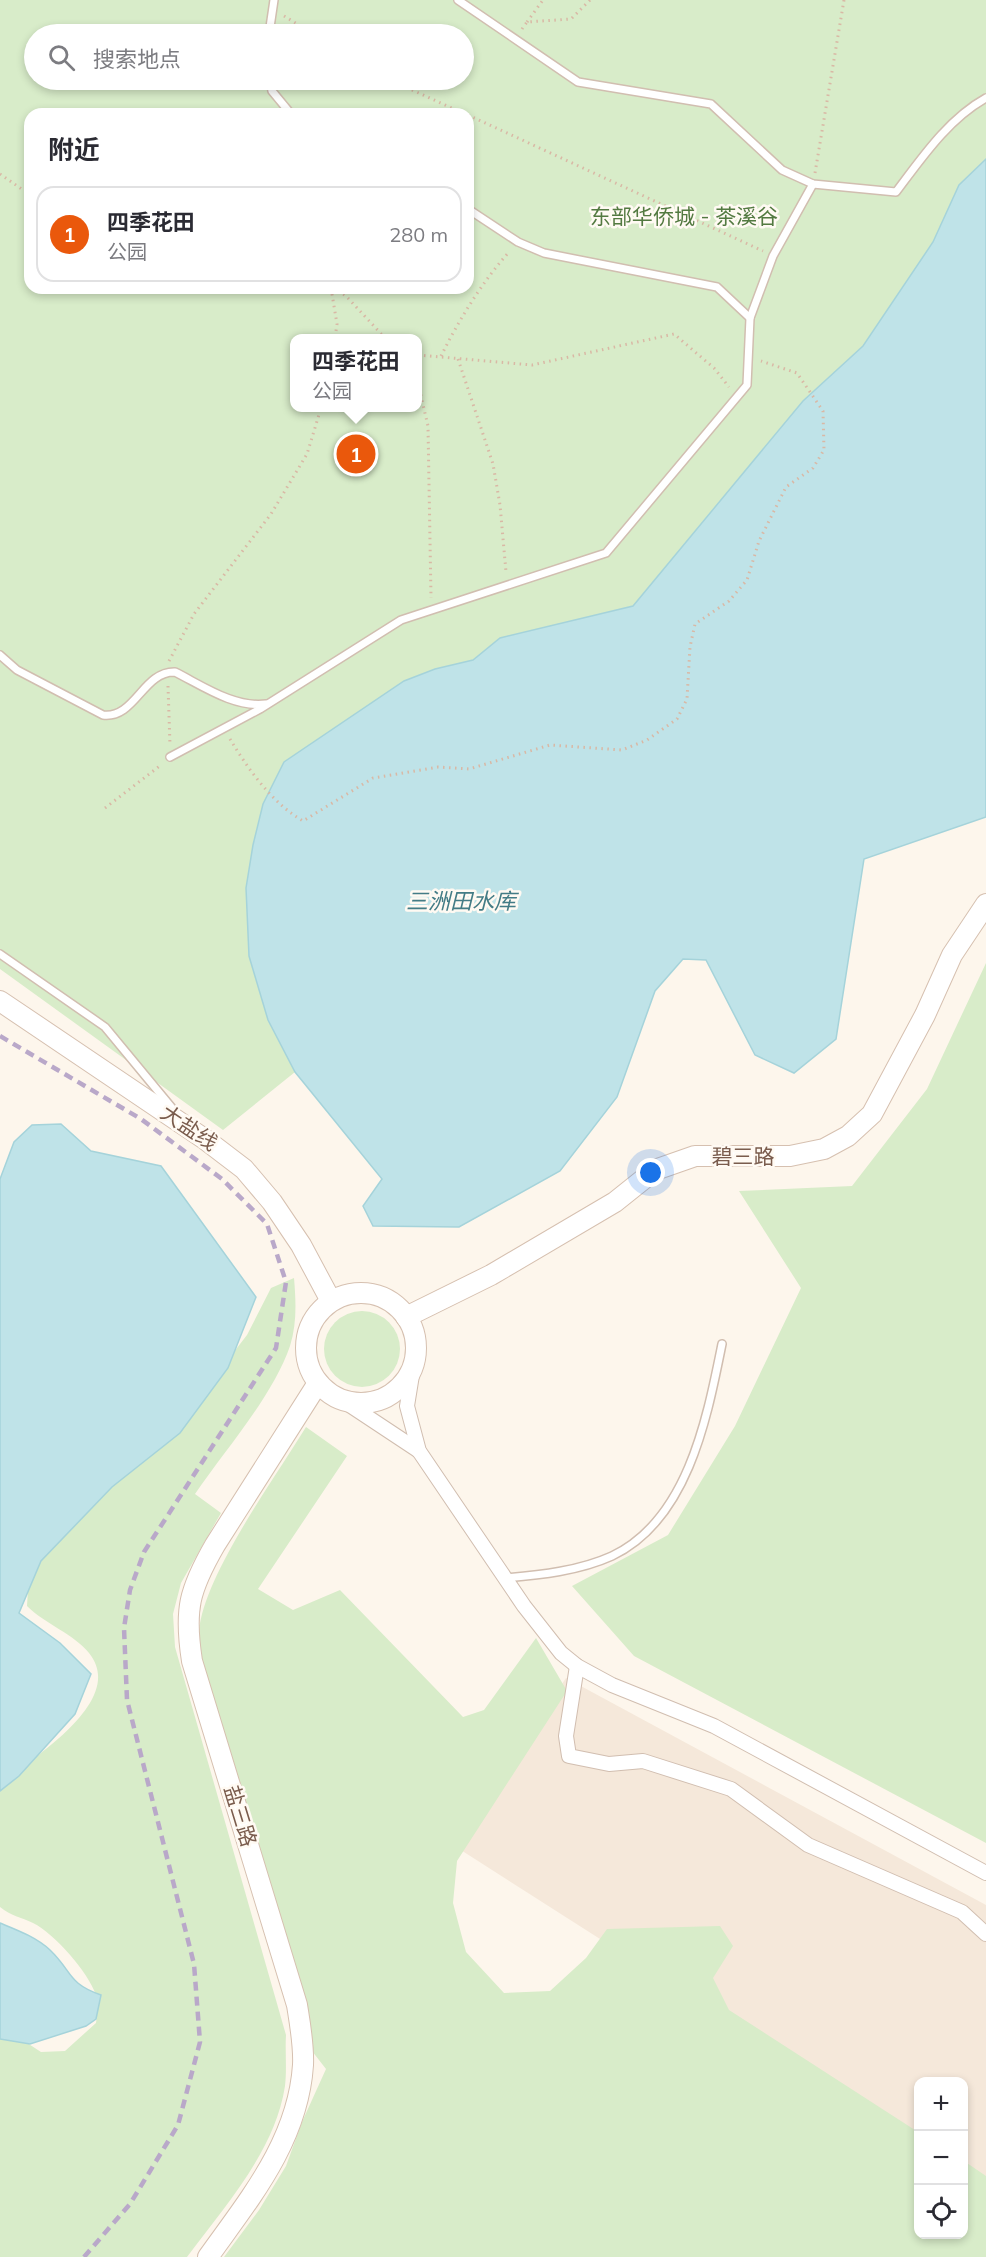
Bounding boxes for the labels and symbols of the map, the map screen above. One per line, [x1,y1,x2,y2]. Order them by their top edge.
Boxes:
park label: 东部华侨城 - 茶溪谷 [590,203,778,229]
pin: 1 [336,432,376,476]
water label: 三洲田水库 [406,887,520,915]
street label: 大盐线 [156,1099,223,1156]
street label: 碧三路 [712,1143,775,1169]
your location [636,1158,665,1187]
street label: 盐三路 [219,1782,263,1850]

